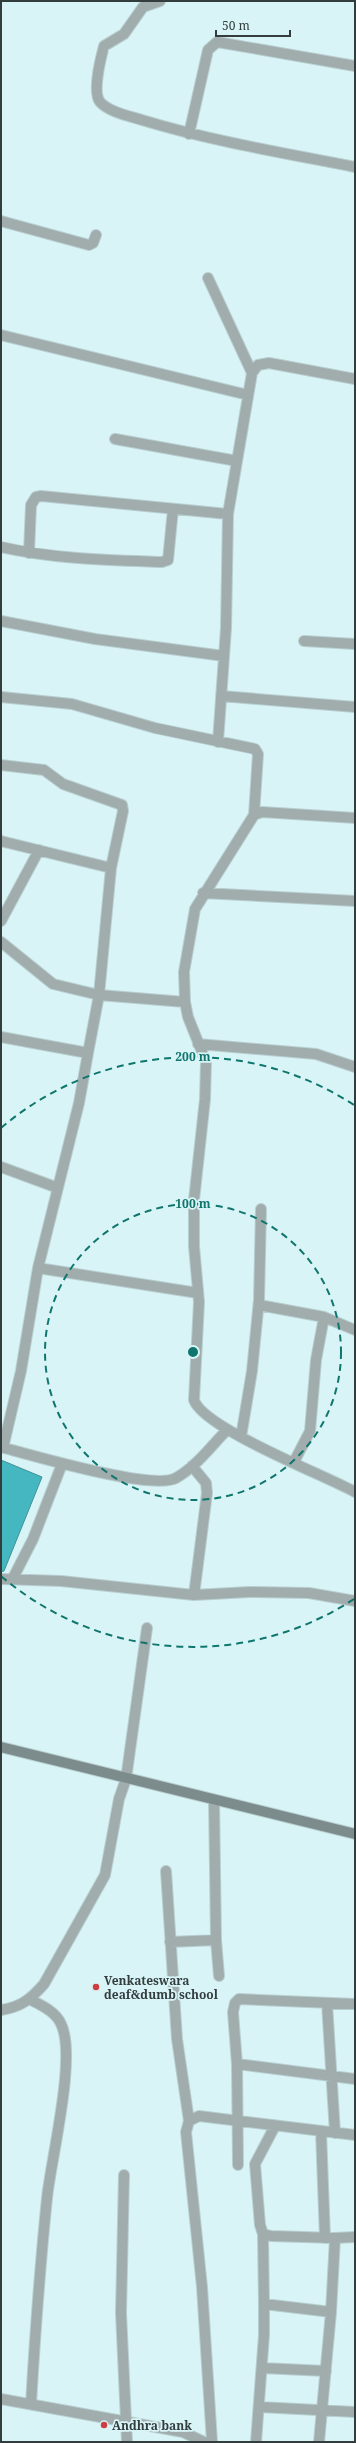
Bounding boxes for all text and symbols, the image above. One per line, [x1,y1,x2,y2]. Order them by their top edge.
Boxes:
scale bar [216,12,290,38]
text: 50 m [222,17,250,34]
text: 200 m [175,1048,211,1065]
text: 100 m [175,1195,211,1212]
centre of rings [186,1345,200,1359]
place label: Venkateswara deaf&dumb school [104,1972,219,2003]
marker: Venkateswara deaf&dumb school [91,1982,101,1992]
place label: Andhra bank [112,2417,192,2434]
marker: Andhra bank [99,2420,109,2430]

